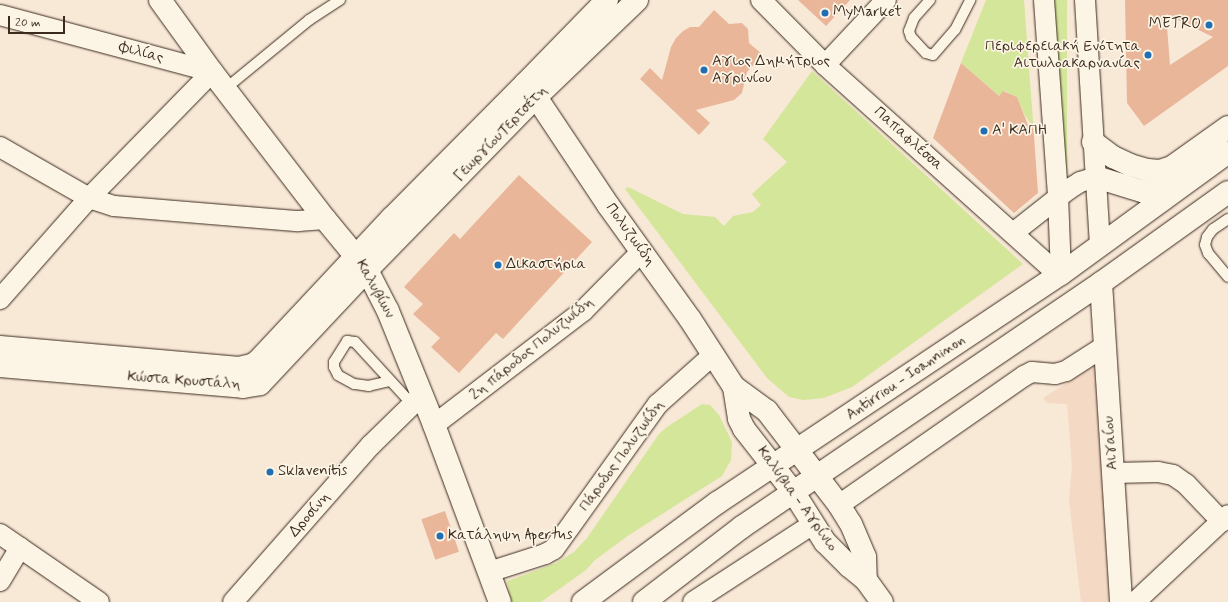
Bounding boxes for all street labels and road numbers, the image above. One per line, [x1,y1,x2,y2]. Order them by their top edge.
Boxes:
street label: Φιλίας [117,38,165,68]
street label: ΓεωργίουΤερτσέτη [451,82,551,186]
street label: Παπαφλέσσα [870,103,946,175]
street label: Πολυζωίδη [601,200,659,270]
street label: Καλυβίων [352,257,398,321]
street label: 2η πάροδος Πολυζωίδη [466,294,598,404]
street label: Antirriou - Ioanninon [843,331,969,425]
street label: Κώστα Κρυστάλη [127,368,241,394]
street label: Πάροδος Πολυζωίδη [576,397,668,515]
street label: Αιγαίου [1100,415,1122,471]
street label: Καλύβια - Αγρίνιο [753,443,841,555]
street label: Δροσίνη [286,489,334,541]

